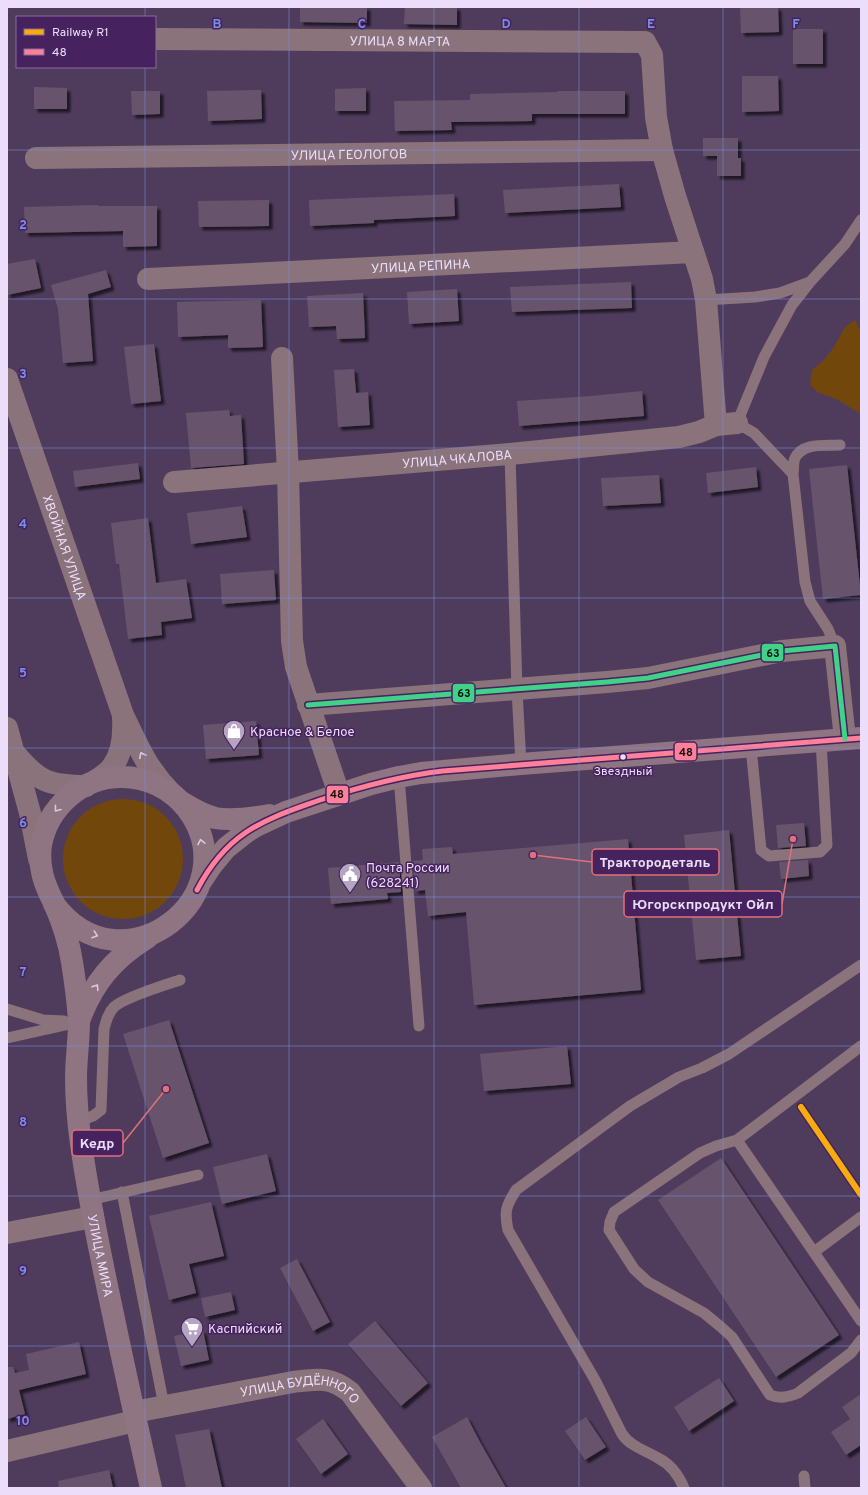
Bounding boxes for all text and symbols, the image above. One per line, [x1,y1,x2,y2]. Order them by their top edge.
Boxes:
legend [16,16,156,68]
text: B [213,17,222,33]
text: C [358,17,366,33]
text: D [501,17,511,33]
text: E [647,17,655,33]
text: F [792,17,800,33]
text: Railway R1 [52,25,109,41]
street label: УЛИЦА 8 МАРТА [350,34,451,51]
text: 48 [52,45,67,61]
street label: УЛИЦА ГЕОЛОГОВ [291,147,407,165]
text: 2 [19,218,27,234]
street label: УЛИЦА РЕПИНА [371,257,471,278]
text: 3 [19,367,27,383]
street label: УЛИЦА ЧКАЛОВА [402,448,513,473]
street label: ХВОЙНАЯ УЛИЦА [38,493,89,603]
text: 4 [19,517,27,533]
line badge: 63 [761,643,784,662]
text: 63 [766,647,780,661]
text: 5 [19,666,27,682]
line badge: 63 [452,683,475,703]
text: 63 [457,687,471,701]
shop icon: Красное & Белое [221,718,247,751]
place label: Красное & Белое [250,725,355,741]
line badge: 48 [674,742,697,761]
text: 48 [679,746,693,760]
one-way arrow [139,751,147,759]
marker: Звездный [618,752,628,762]
place label: Звездный [594,764,652,780]
line badge: 48 [326,785,349,804]
text: 48 [330,788,344,802]
one-way arrow [55,804,62,811]
text: 6 [19,816,27,832]
one-way arrow [198,839,206,845]
callout: Трактородеталь [592,849,719,875]
text: Трактородеталь [600,855,711,872]
public building icon: Почта России (628241) [337,861,363,894]
place label: Почта России (628241) [366,861,450,892]
callout: Югорскпродукт Ойл [624,891,782,917]
text: Югорскпродукт Ойл [632,897,774,914]
one-way arrow [91,930,98,939]
text: 7 [20,965,27,981]
one-way arrow [91,984,98,991]
text: 8 [19,1115,27,1131]
callout: Кедр [72,1130,123,1156]
text: Кедр [80,1136,114,1153]
street label: УЛИЦА МИРА [83,1213,115,1299]
text: 9 [19,1264,27,1280]
supermarket icon: Каспийский [179,1315,205,1348]
place label: Каспийский [208,1322,282,1338]
street label: УЛИЦА БУДЁННОГО [239,1372,362,1408]
text: 10 [16,1414,30,1430]

